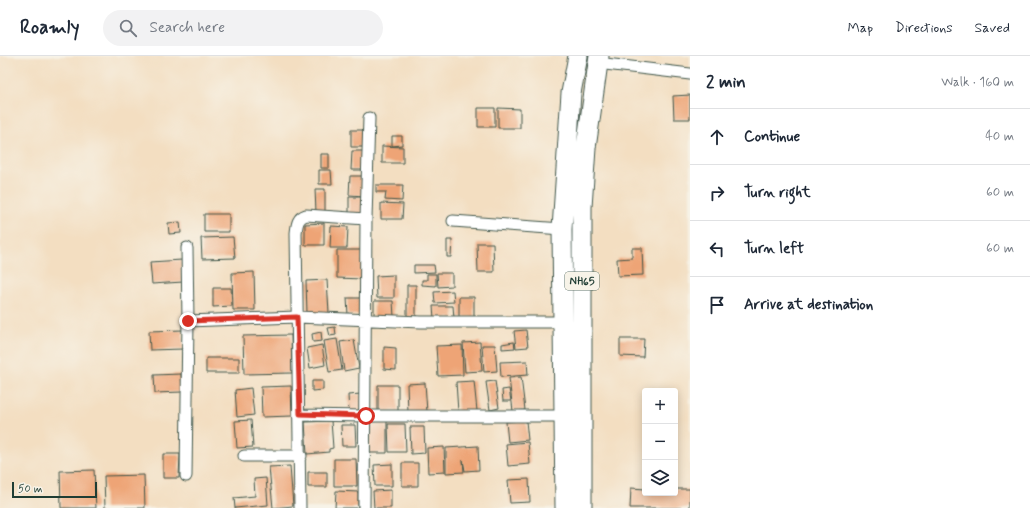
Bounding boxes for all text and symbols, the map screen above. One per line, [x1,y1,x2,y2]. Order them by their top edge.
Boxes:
search box [103,10,383,46]
text: Roamly [20,15,79,40]
icon: search [117,17,139,39]
text: Search here [149,18,225,38]
text: Map [847,19,873,37]
text: Directions [895,19,953,37]
text: Saved [975,19,1010,37]
text: 2 min [706,71,746,93]
text: Walk · 160 m [941,74,1014,91]
icon: ahead [706,126,728,148]
text: Continue [744,127,800,147]
text: 40 m [985,128,1014,145]
icon: right [706,182,728,204]
text: Turn right [744,183,811,203]
text: 60 m [986,184,1014,201]
icon: left [706,238,728,260]
text: Turn left [744,239,804,259]
text: 60 m [986,240,1014,257]
road number: NH65 [565,272,599,290]
icon: arrive [706,294,728,316]
text: Arrive at destination [744,295,873,315]
route end [179,312,197,330]
map controls [642,388,678,496]
button: + [642,388,678,424]
route start [357,407,375,425]
button: − [642,424,678,460]
button: layers [642,460,678,496]
scale bar [12,480,97,499]
text: 50 m [18,482,43,496]

